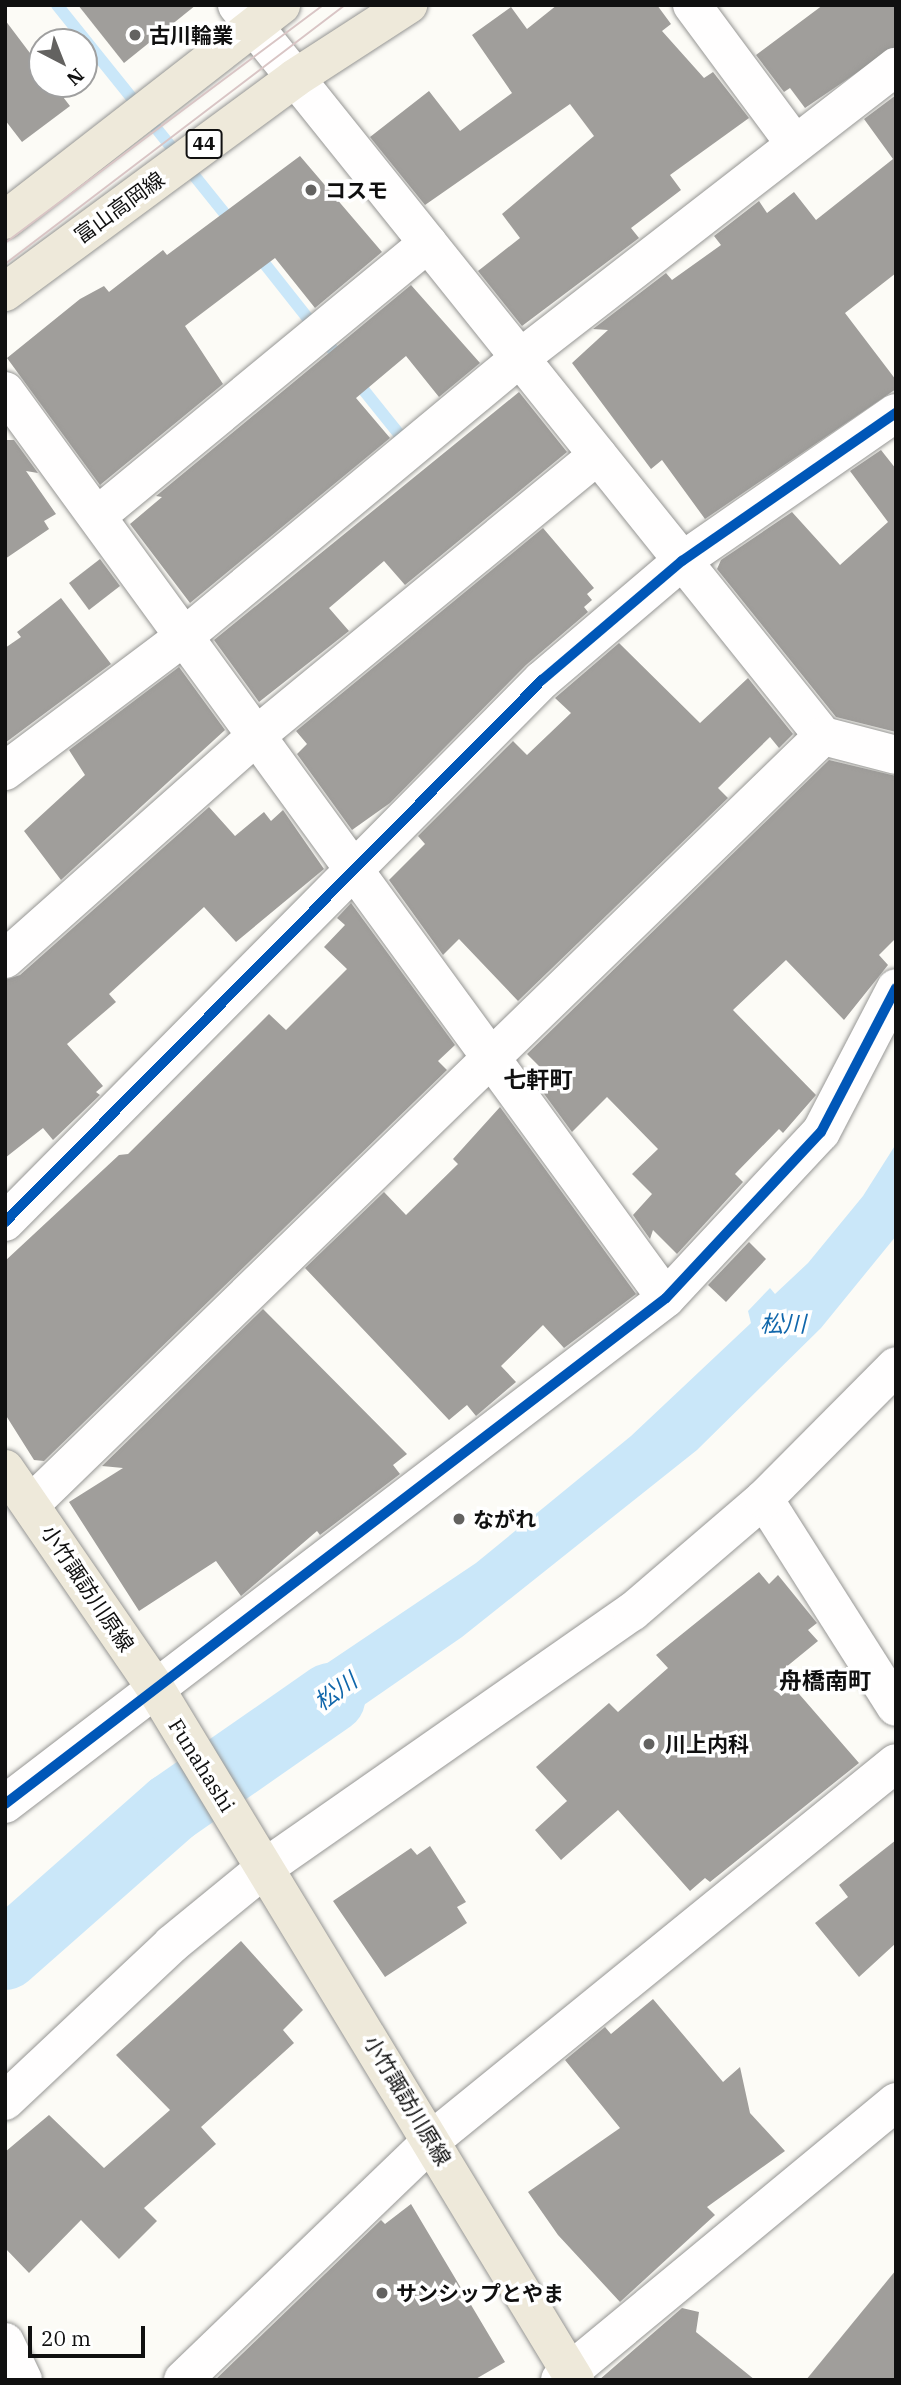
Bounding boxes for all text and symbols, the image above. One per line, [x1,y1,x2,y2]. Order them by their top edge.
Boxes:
place label: 古川輪業 [149,22,233,48]
marker: 古川輪業 [127,27,143,43]
north arrow [28,28,98,98]
text: N [62,63,89,91]
road number: 44 [185,128,223,160]
street label: 富山高岡線 [69,166,169,248]
place label: コスモ [325,177,388,203]
marker: コスモ [303,182,319,198]
district label: 七軒町 [504,1065,572,1093]
water label: 松川 [760,1309,806,1337]
place label: ながれ [473,1506,536,1532]
marker: ながれ [451,1511,467,1527]
street label: 小竹諏訪川原線 [36,1520,140,1656]
water label: 松川 [308,1666,362,1716]
district label: 舟橋南町 [779,1666,871,1694]
street label: Funahashi [163,1714,241,1816]
place label: 川上内科 [665,1731,749,1757]
marker: 川上内科 [639,1734,659,1754]
street label: 小竹諏訪川原線 [359,2031,457,2169]
place label: サンシップとやま [396,2280,564,2306]
marker: サンシップとやま [374,2285,390,2301]
scale bar [32,2312,149,2356]
text: 20 m [41,2324,91,2352]

